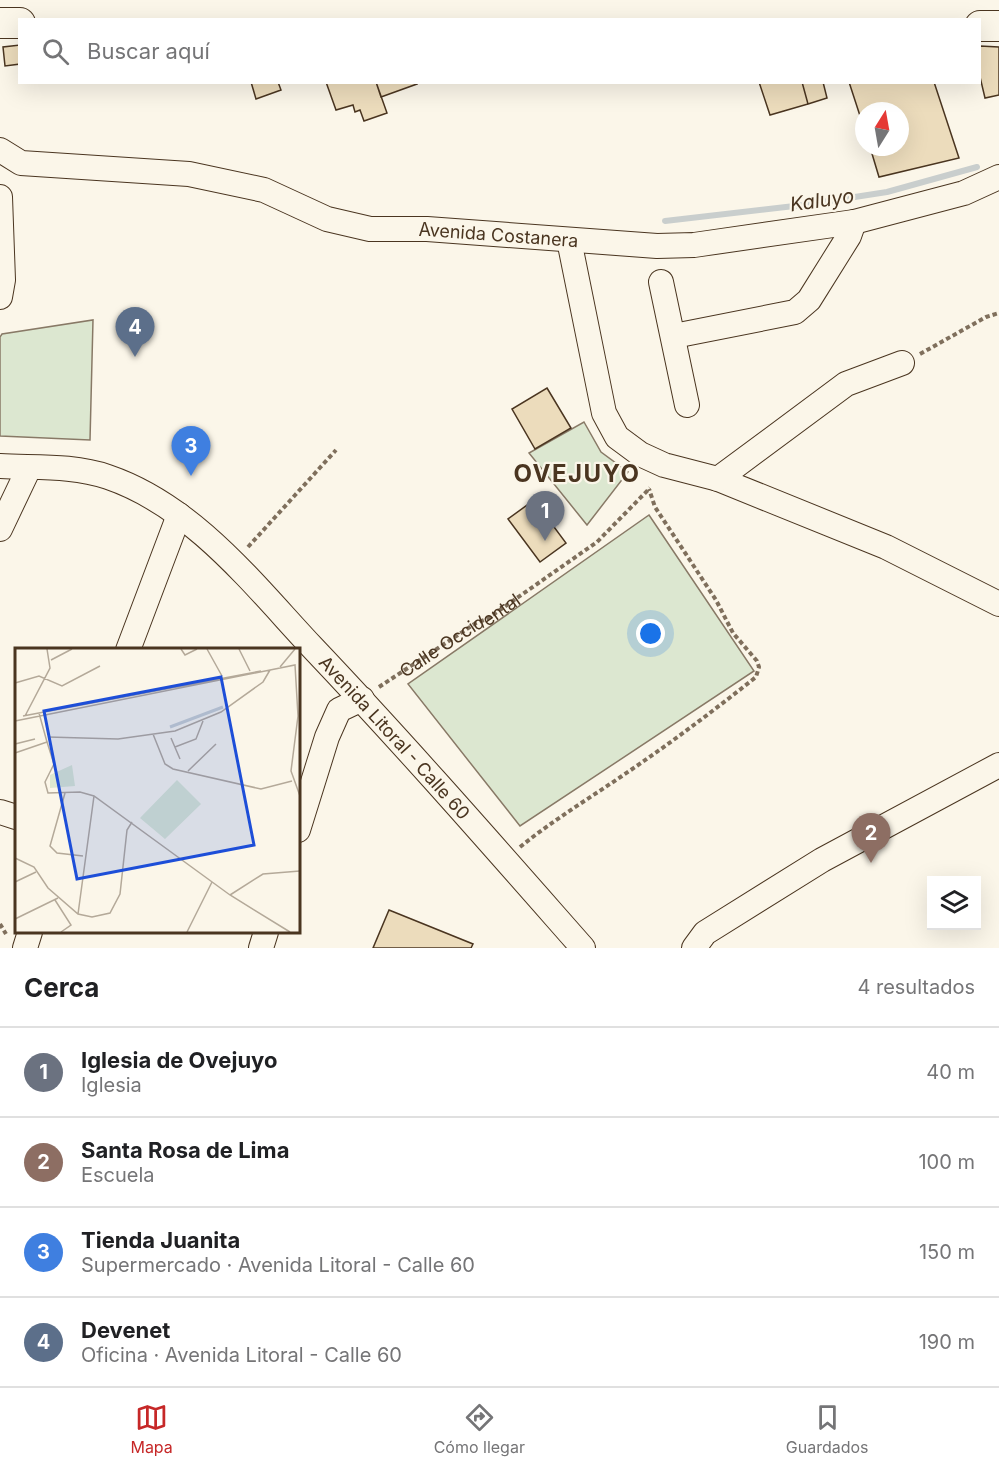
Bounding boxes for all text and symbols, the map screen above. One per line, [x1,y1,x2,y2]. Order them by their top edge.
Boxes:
search box [18,18,981,84]
icon: search [39,35,72,68]
text: Buscar aquí [87,38,210,64]
north arrow [855,102,909,156]
water label: Kaluyo [788,184,856,216]
street label: Avenida Costanera [419,219,579,251]
pin: 4 [116,308,154,357]
pin: 3 [172,426,210,476]
district label: OVEJUYO [513,459,641,488]
pin: 1 [526,492,564,541]
street label: Calle Occidental [395,589,524,681]
your location [636,619,665,648]
inset map [15,648,300,933]
street label: Avenida Litoral - Calle 60 [315,651,475,823]
pin: 2 [852,814,890,863]
map controls [927,876,981,930]
button: layers [927,876,981,930]
text: Cerca [24,972,99,1003]
text: 4 resultados [857,975,975,999]
text: Iglesia de Ovejuyo [81,1047,277,1073]
text: 1 [39,1060,48,1084]
text: 40 m [926,1060,975,1084]
text: Iglesia [81,1073,142,1097]
text: Santa Rosa de Lima [81,1137,289,1163]
text: 2 [37,1150,50,1174]
text: 100 m [918,1150,975,1174]
text: Escuela [81,1163,155,1187]
text: Tienda Juanita [81,1227,240,1253]
text: 3 [37,1240,50,1264]
text: 150 m [919,1240,975,1264]
text: Supermercado · Avenida Litoral - Calle 60 [81,1253,475,1277]
text: Devenet [81,1317,170,1343]
text: 4 [37,1330,50,1354]
text: 190 m [919,1330,975,1354]
text: Oficina · Avenida Litoral - Calle 60 [81,1343,402,1367]
tab: Mapa [130,1401,173,1457]
tab: Cómo llegar [434,1401,525,1457]
tab: Guardados [786,1401,869,1457]

